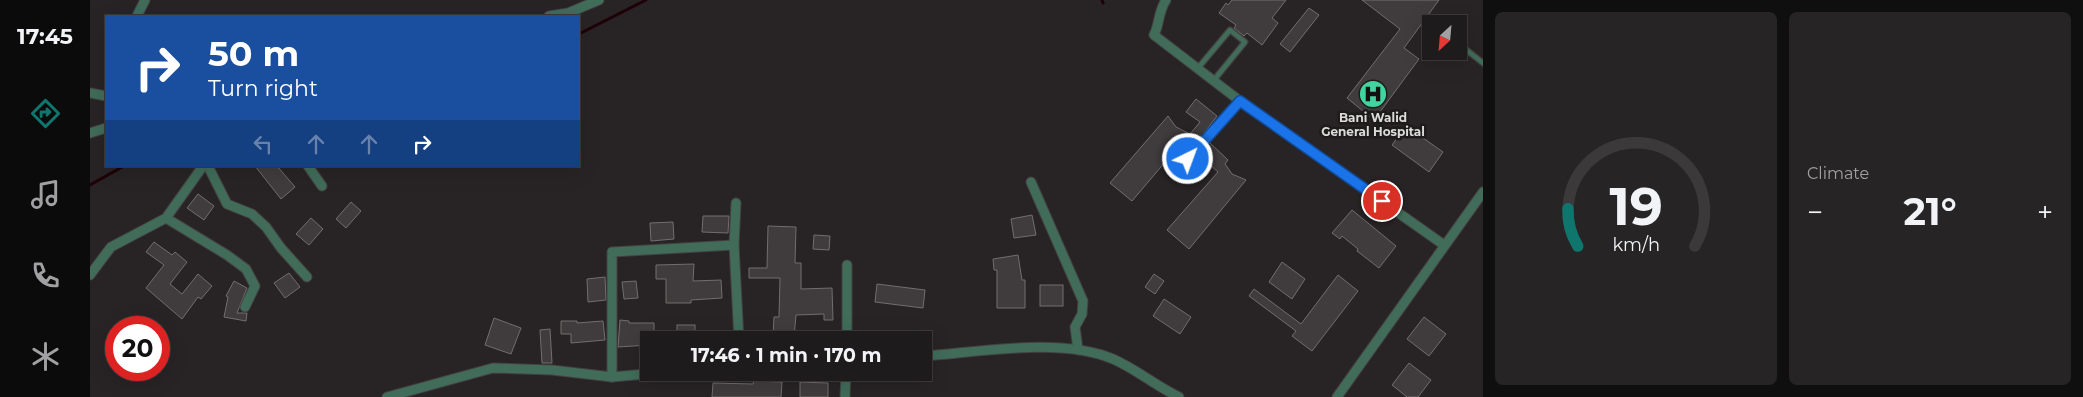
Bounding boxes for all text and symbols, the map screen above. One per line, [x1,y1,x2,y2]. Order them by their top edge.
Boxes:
north arrow [1422,15,1468,60]
map controls [1422,15,1467,60]
text: 17:45 [17,23,73,50]
text: 50 m [208,32,299,75]
icon: right [125,35,190,100]
text: Turn right [208,75,318,102]
hospital icon: Bani Walid General Hospital [1358,79,1388,109]
icon: directions [28,96,63,131]
place label: Bani Walid General Hospital [1321,110,1425,139]
icon: left [249,130,277,158]
icon: ahead [302,130,330,158]
icon: ahead [355,130,383,158]
icon: right [408,130,436,158]
position arrow [1161,132,1213,184]
text: Climate [1807,164,1869,183]
text: 19 [1609,175,1663,238]
icon: music [28,177,63,212]
pin [1361,180,1403,222]
icon: arrive [1368,187,1396,215]
text: 21° [1903,188,1957,235]
text: − [1807,195,1823,229]
text: + [2037,195,2053,229]
text: km/h [1612,234,1660,255]
icon: phone [28,258,63,293]
speed limit sign: 20 [105,316,170,381]
icon: climate [28,339,63,374]
text: 17:46 · 1 min · 170 m [691,344,881,367]

